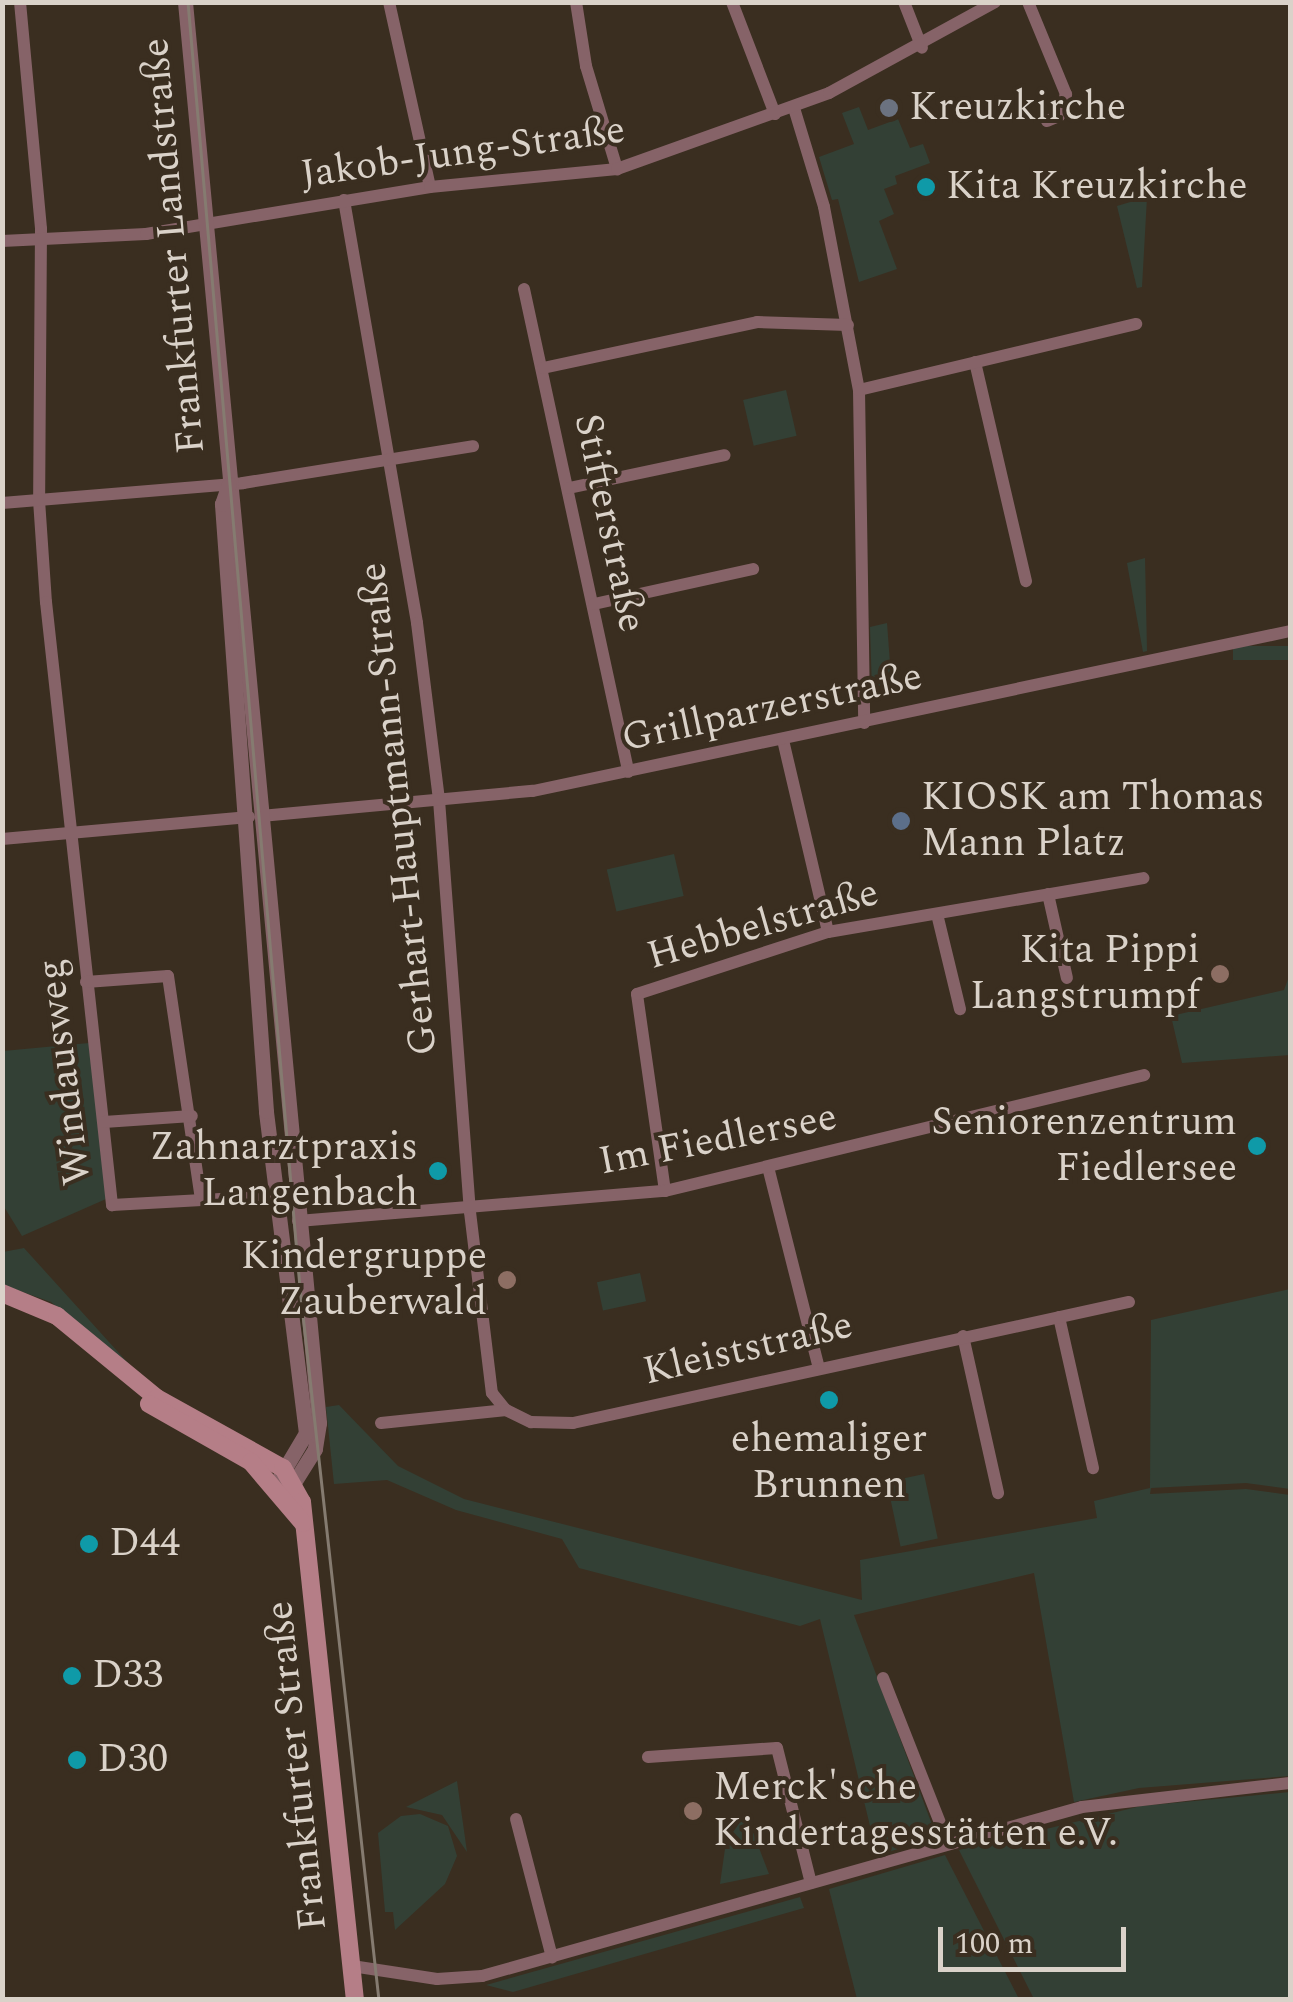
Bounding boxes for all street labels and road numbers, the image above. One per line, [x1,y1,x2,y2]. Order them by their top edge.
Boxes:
street label: Frankfurter Landstraße [132,36,216,456]
street label: Jakob-Jung-Straße [298,106,628,200]
street label: Stifterstraße [562,409,656,637]
street label: Gerhart-Hauptmann-Straße [349,560,449,1058]
street label: Grillparzerstraße [617,653,927,763]
street label: Hebbelstraße [642,869,884,981]
street label: Windausweg [27,956,103,1188]
street label: Im Fiedlersee [595,1093,841,1187]
street label: Kleiststraße [639,1302,857,1396]
street label: Frankfurter Straße [256,1599,338,1933]

